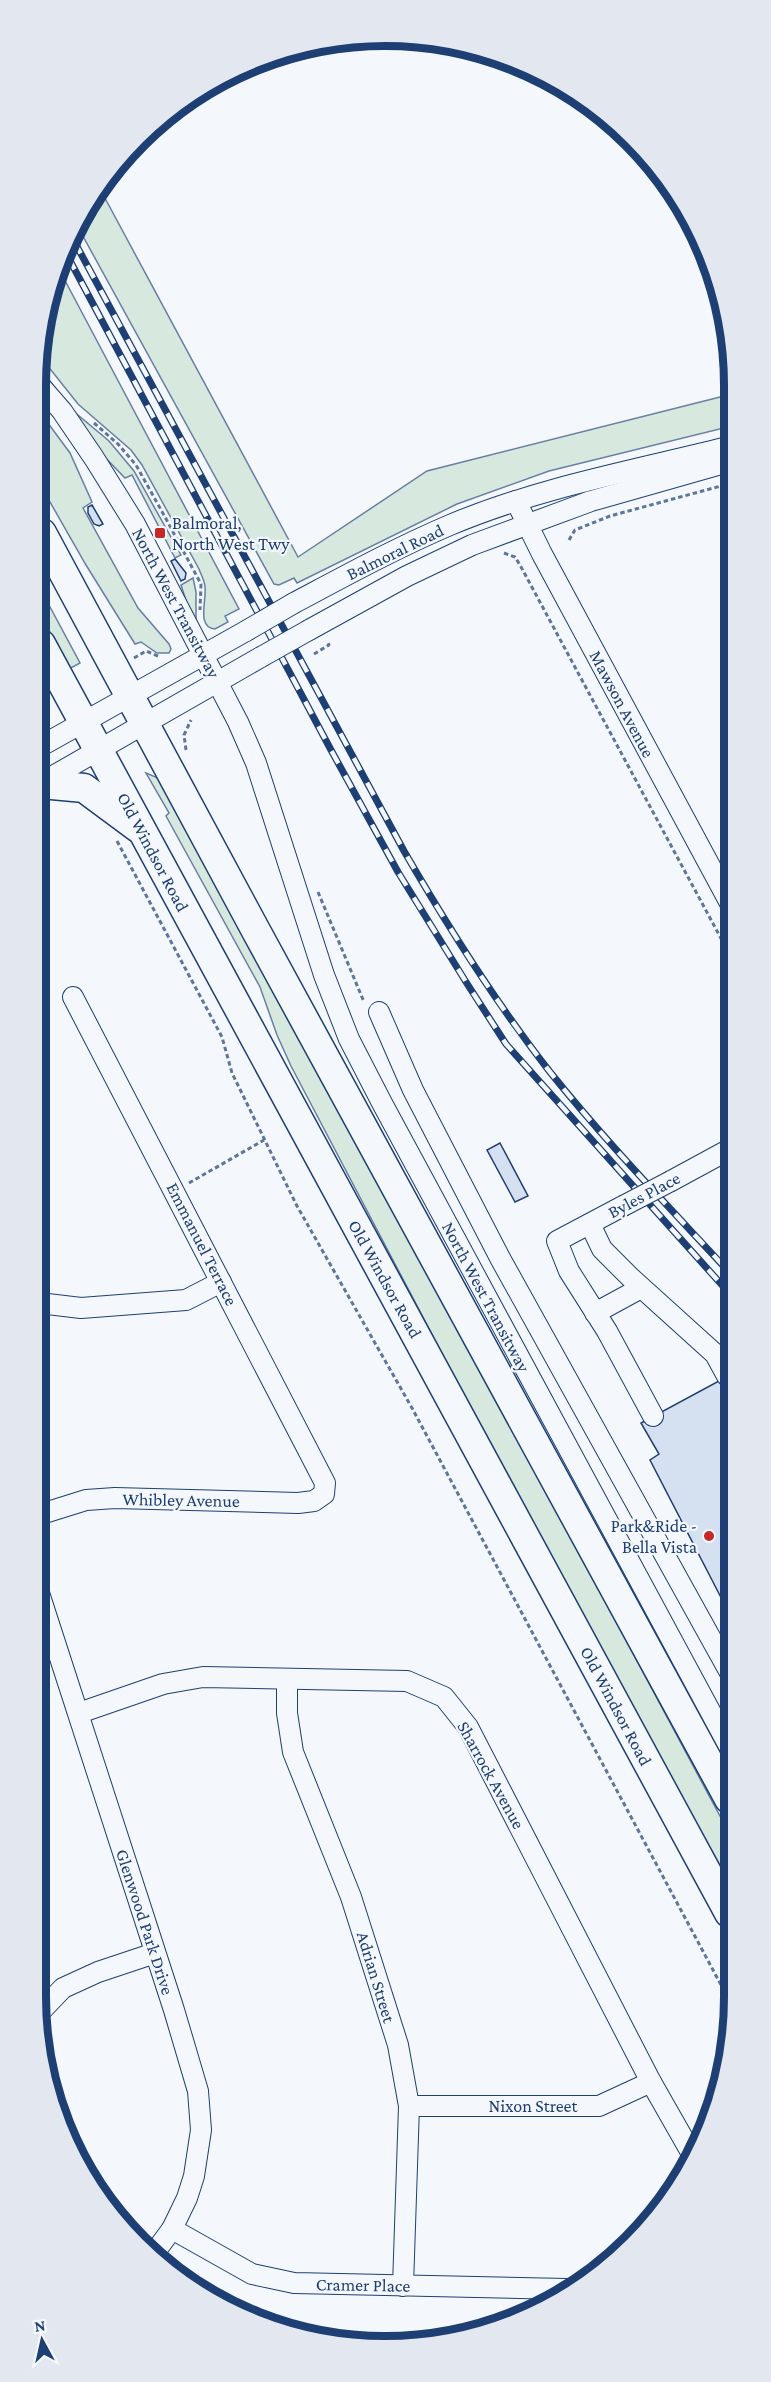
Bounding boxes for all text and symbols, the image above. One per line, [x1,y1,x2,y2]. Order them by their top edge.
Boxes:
place label: Balmoral, North West Twy [172,513,290,554]
street label: Balmoral Road [343,520,447,584]
street label: North West Transitway [128,524,224,682]
marker: Balmoral, North West Twy [153,526,167,540]
street label: Mawson Avenue [585,647,659,761]
street label: Old Windsor Road [113,789,193,915]
street label: Byles Place [605,1168,683,1222]
street label: Emmanuel Terrace [162,1179,242,1309]
street label: Old Windsor Road [344,1216,426,1342]
street label: North West Transitway [438,1218,534,1376]
street label: Whibley Avenue [122,1489,240,1511]
place label: Park&Ride - Bella Vista [611,1516,697,1557]
marker: Park&Ride - Bella Vista [702,1529,716,1543]
street label: Old Windsor Road [576,1643,656,1769]
street label: Sharrock Avenue [453,1718,529,1832]
street label: Glenwood Park Drive [112,1847,178,1997]
street label: Adrian Street [353,1929,400,2026]
street label: Nixon Street [489,2096,578,2116]
street label: Cramer Place [316,2274,411,2296]
north arrow [12,2310,72,2370]
text: N [33,2316,47,2335]

